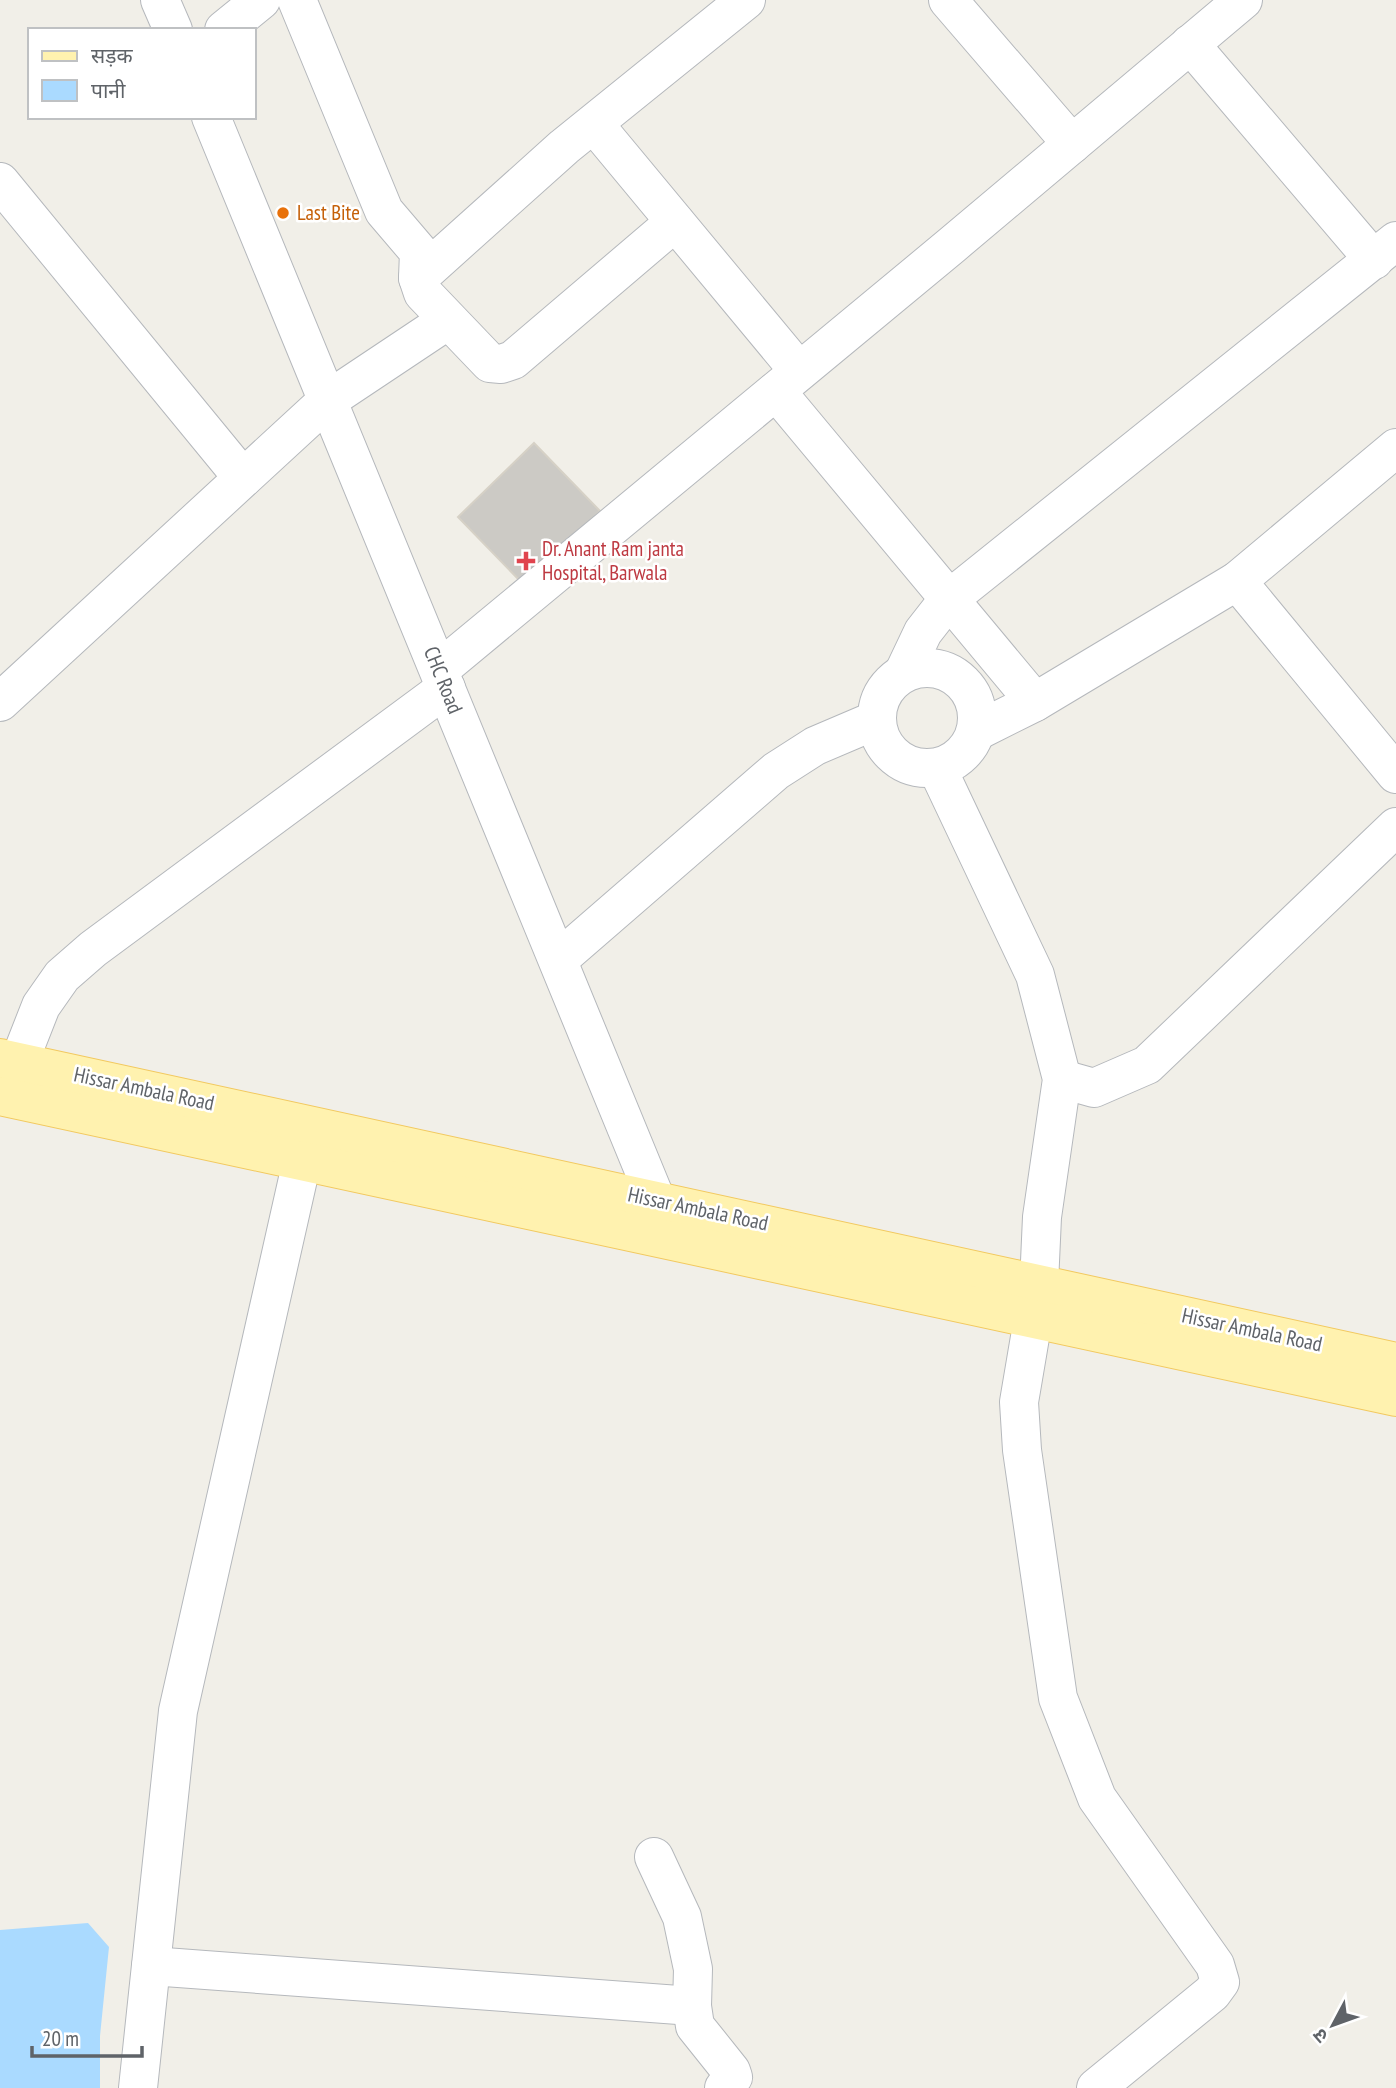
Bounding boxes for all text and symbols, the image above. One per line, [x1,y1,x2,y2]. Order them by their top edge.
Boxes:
legend [28,28,256,119]
text: सड़क [91,42,133,69]
text: पानी [91,77,126,104]
place label: Last Bite [297,199,360,226]
marker: Last Bite [275,205,291,221]
place label: Dr. Anant Ram janta Hospital, Barwala [542,535,684,586]
marker: Dr. Anant Ram janta Hospital, Barwala [516,551,536,571]
street label: CHC Road [418,642,469,717]
street label: Hissar Ambala Road [71,1060,217,1117]
street label: Hissar Ambala Road [625,1180,771,1237]
street label: Hissar Ambala Road [1179,1301,1325,1358]
north arrow [1298,1990,1368,2060]
scale bar [32,2014,142,2058]
text: उ [1307,2023,1333,2048]
text: 20 m [42,2025,79,2052]

